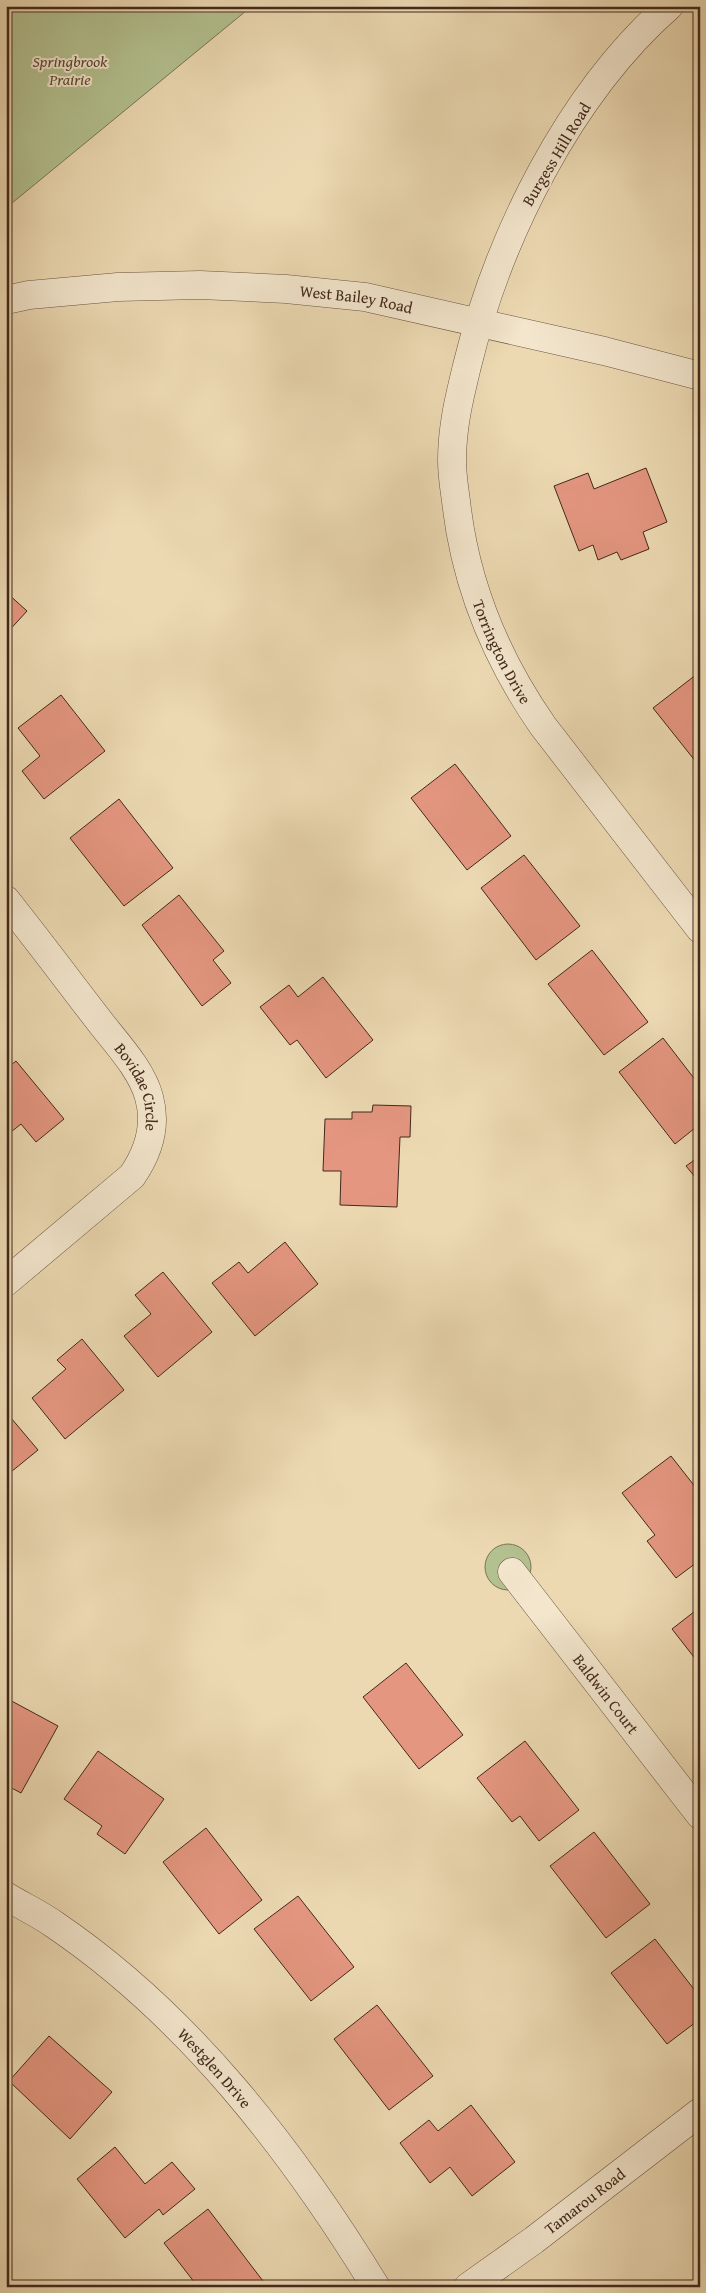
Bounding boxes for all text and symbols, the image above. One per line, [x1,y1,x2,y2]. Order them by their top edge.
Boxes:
park label: Springbrook Prairie [33,49,108,91]
street label: Burgess Hill Road [516,97,597,210]
street label: West Bailey Road [299,278,416,320]
street label: Torrington Drive [467,596,537,709]
street label: Bovidae Circle [109,1038,164,1132]
street label: Baldwin Court [567,1649,645,1739]
street label: Westglen Drive [172,2022,258,2113]
street label: Tamarou Road [539,2162,631,2240]

